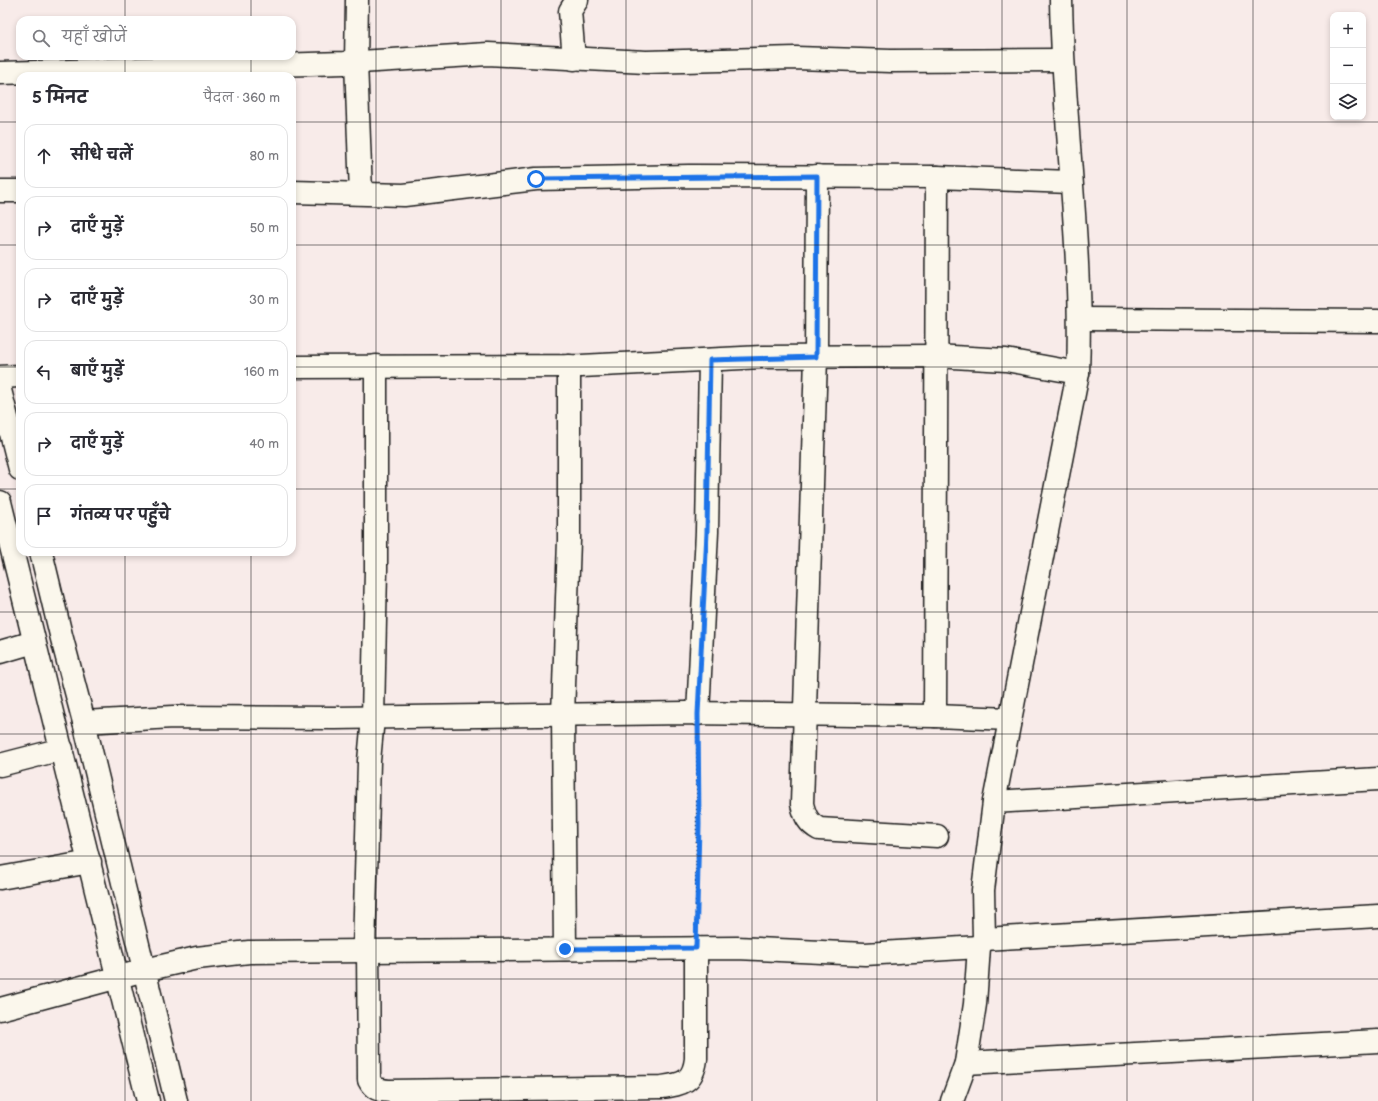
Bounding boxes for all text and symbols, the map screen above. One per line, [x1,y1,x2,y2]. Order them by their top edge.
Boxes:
map controls [1330,12,1366,120]
button: + [1330,12,1366,48]
search box [16,16,296,60]
icon: search [30,27,52,49]
text: यहाँ खोजें [62,28,127,47]
button: − [1330,48,1366,84]
button: layers [1330,84,1366,120]
text: 5 मिनट [32,88,88,108]
text: पैदल · 360 m [204,90,280,106]
icon: ahead [33,145,55,167]
text: सीधे चलें [71,146,133,165]
text: 80 m [250,148,279,164]
route start [527,170,545,188]
icon: right [33,217,55,239]
text: दाएँ मुड़ें [71,218,123,237]
text: 50 m [250,220,279,236]
icon: right [33,289,55,311]
text: दाएँ मुड़ें [71,290,123,309]
text: 30 m [249,292,279,308]
icon: left [33,361,55,383]
text: बाएँ मुड़ें [71,362,124,381]
text: 160 m [244,364,279,380]
icon: right [33,433,55,455]
text: दाएँ मुड़ें [71,434,123,453]
text: 40 m [249,436,279,452]
icon: arrive [33,505,55,527]
text: गंतव्य पर पहुँचे [71,506,170,525]
route end [556,940,574,958]

